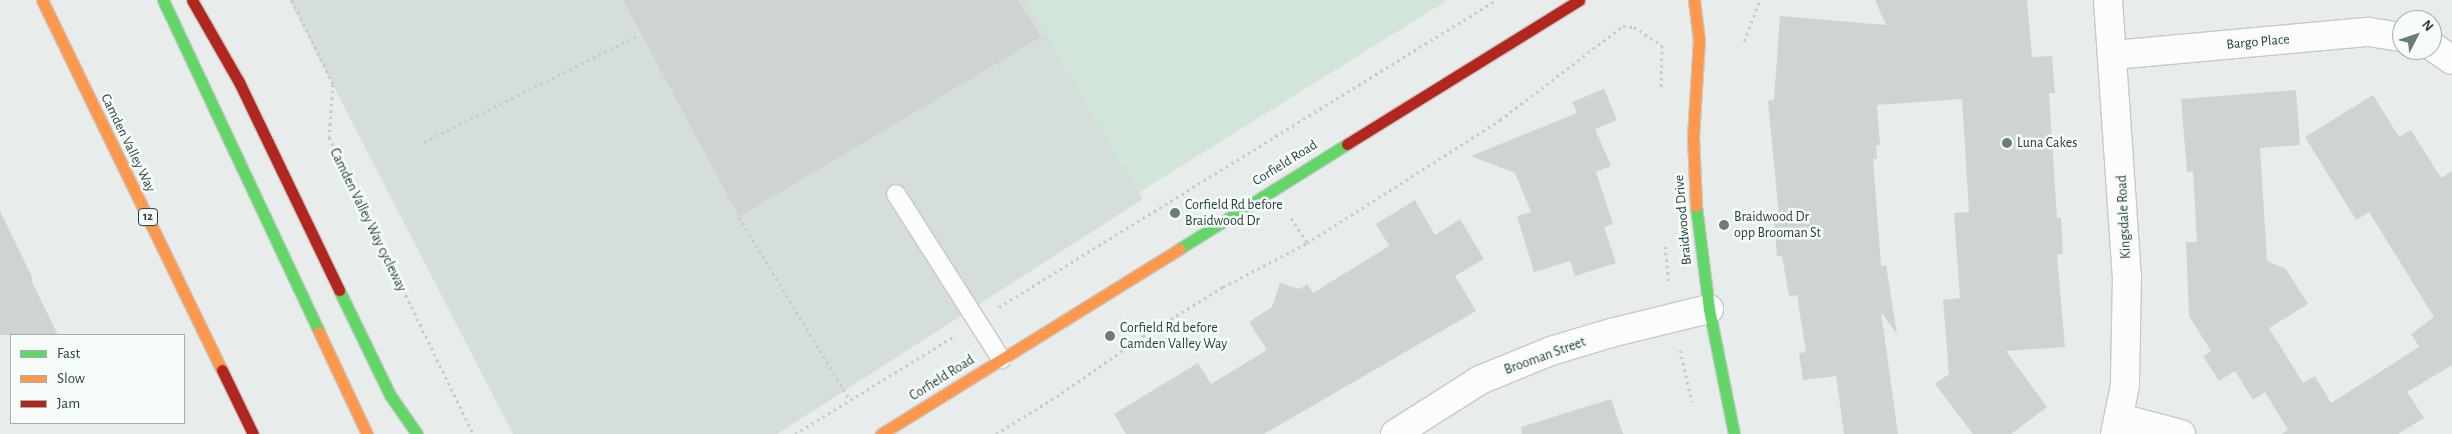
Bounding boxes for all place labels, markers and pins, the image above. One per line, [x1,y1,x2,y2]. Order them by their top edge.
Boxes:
place label: Luna Cakes [2017,135,2077,151]
marker: Luna Cakes [2001,137,2013,149]
place label: Corfield Rd before Braidwood Dr [1185,197,1283,230]
marker: Corfield Rd before Braidwood Dr [1169,207,1181,219]
place label: Braidwood Dr opp Brooman St [1734,209,1821,242]
marker: Braidwood Dr opp Brooman St [1718,219,1730,231]
place label: Corfield Rd before Camden Valley Way [1120,320,1227,352]
marker: Corfield Rd before Camden Valley Way [1104,330,1116,342]

